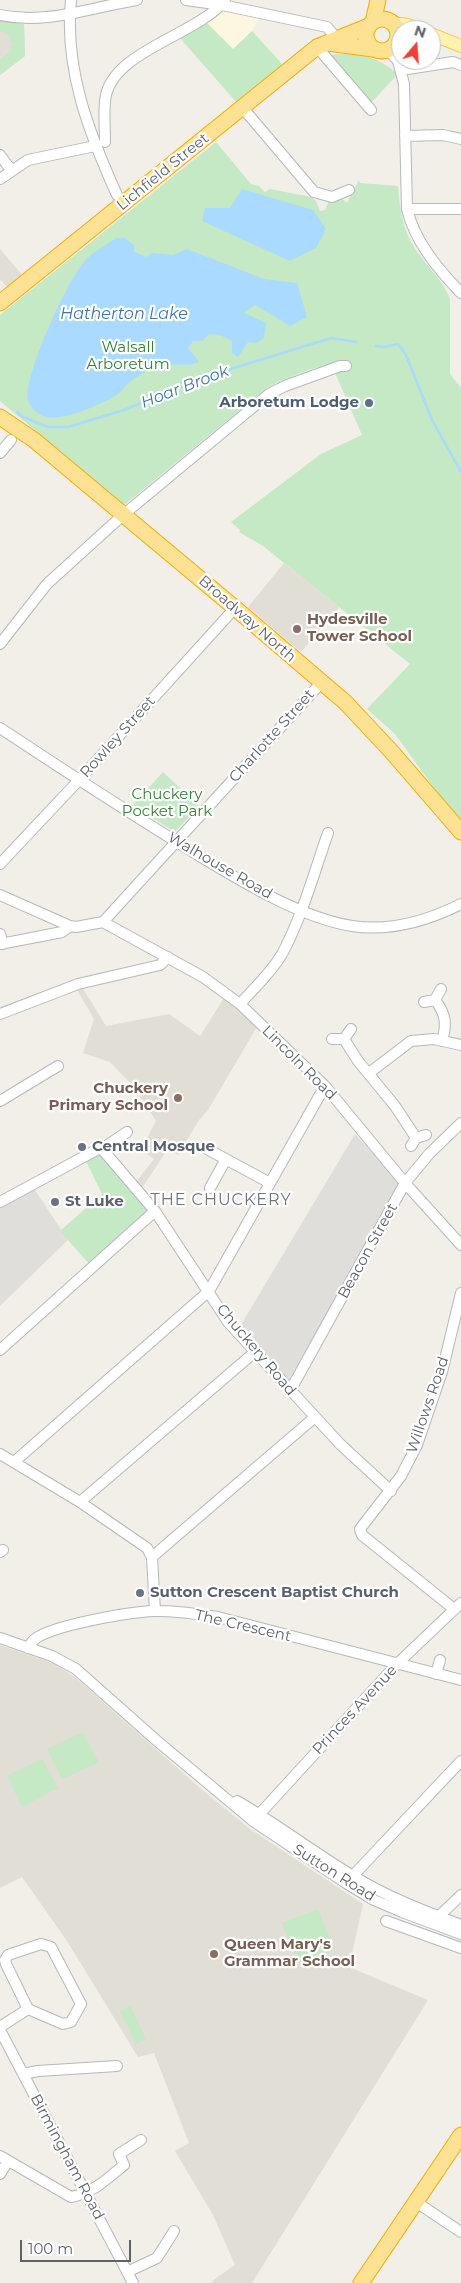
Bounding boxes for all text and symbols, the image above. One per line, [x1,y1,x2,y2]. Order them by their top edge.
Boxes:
north arrow [391,20,441,70]
text: N [412,21,428,42]
street label: Lichfield Street [113,129,213,215]
water label: Hatherton Lake [60,304,188,324]
park label: Walsall Arboretum [86,339,170,374]
water label: Hoar Brook [138,361,232,413]
place label: Arboretum Lodge [219,394,359,412]
marker: Arboretum Lodge [363,397,375,409]
street label: Broadway North [195,572,299,666]
place label: Hydesville Tower School [307,611,412,646]
marker: Hydesville Tower School [291,623,303,635]
street label: Charlotte Street [226,686,318,786]
street label: Rowley Street [77,692,159,782]
park label: Chuckery Pocket Park [122,786,212,821]
street label: Walhouse Road [164,829,276,903]
street label: Lincoln Road [258,1022,340,1104]
place label: Chuckery Primary School [49,1080,168,1115]
marker: Chuckery Primary School [172,1092,184,1104]
place label: Central Mosque [92,1138,215,1156]
marker: Central Mosque [76,1141,88,1153]
district label: THE CHUCKERY [149,1190,293,1210]
place label: St Luke [65,1193,124,1211]
marker: St Luke [49,1196,61,1208]
street label: Beacon Street [334,1200,402,1302]
street label: Chuckery Road [212,1301,300,1399]
street label: Willows Road [403,1354,453,1456]
place label: Sutton Crescent Baptist Church [150,1584,399,1602]
marker: Sutton Crescent Baptist Church [134,1587,146,1599]
street label: The Crescent [193,1606,293,1646]
street label: Princes Avenue [309,1662,401,1758]
street label: Sutton Road [290,1841,378,1905]
place label: Queen Mary's Grammar School [224,1936,355,1971]
marker: Queen Mary's Grammar School [208,1948,220,1960]
street label: Birmingham Road [26,2091,108,2223]
scale bar [22,2230,134,2262]
text: 100 m [28,2239,73,2258]

